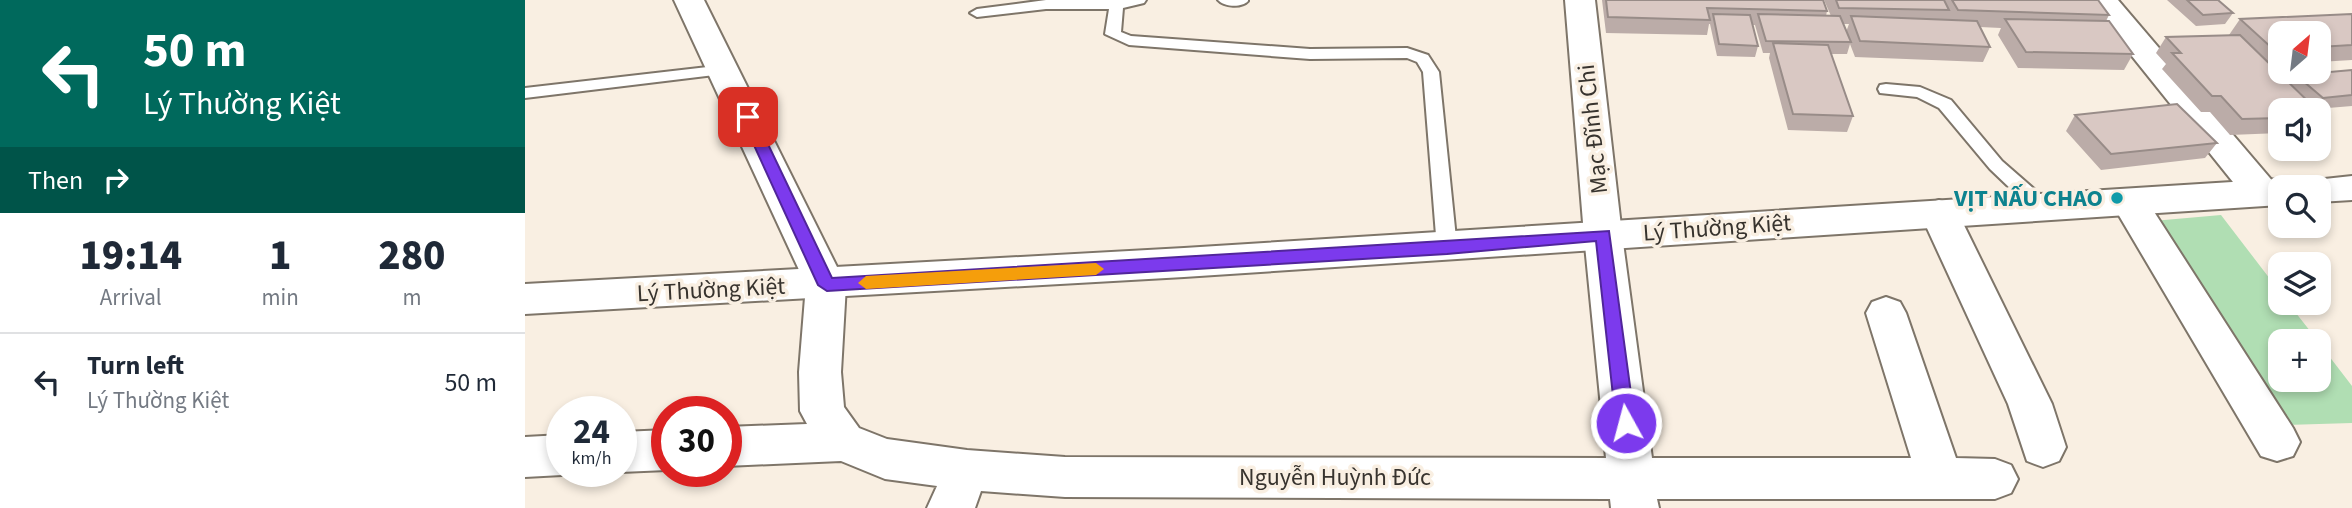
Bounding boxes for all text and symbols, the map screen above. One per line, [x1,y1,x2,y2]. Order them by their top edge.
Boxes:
text: 50 m [143,16,247,86]
north arrow [2268,21,2331,84]
map controls [2268,21,2331,392]
icon: left [28,28,119,119]
street label: Mạc Đĩnh Chi [1569,62,1617,196]
text: Lý Thường Kiệt [143,81,341,127]
pin [718,87,778,147]
icon: arrive [729,98,767,136]
button: sound [2268,98,2331,161]
icon: right [97,161,135,199]
text: Then [28,162,83,199]
button: search [2268,175,2331,238]
place label: VỊT NẤU CHAO [1953,181,2103,216]
marker: VỊT NẤU CHAO [2109,190,2125,206]
street label: Lý Thường Kiệt [1642,205,1792,251]
text: 19:14 [79,226,182,286]
text: 1 [269,226,291,286]
text: 280 [378,226,446,286]
button: layers [2268,252,2331,315]
street label: Lý Thường Kiệt [636,269,786,311]
text: Arrival [100,281,162,314]
text: min [262,281,299,314]
text: m [402,281,421,314]
button: + [2268,329,2331,392]
text: Turn left [87,347,184,384]
icon: left [28,363,66,401]
text: 50 m [444,364,497,401]
text: Lý Thường Kiệt [87,384,229,417]
position arrow [1589,386,1663,460]
speed limit sign: 30 [651,396,742,487]
text: 24 [573,407,610,457]
text: km/h [572,446,611,471]
street label: Nguyễn Huỳnh Đức [1239,460,1431,495]

